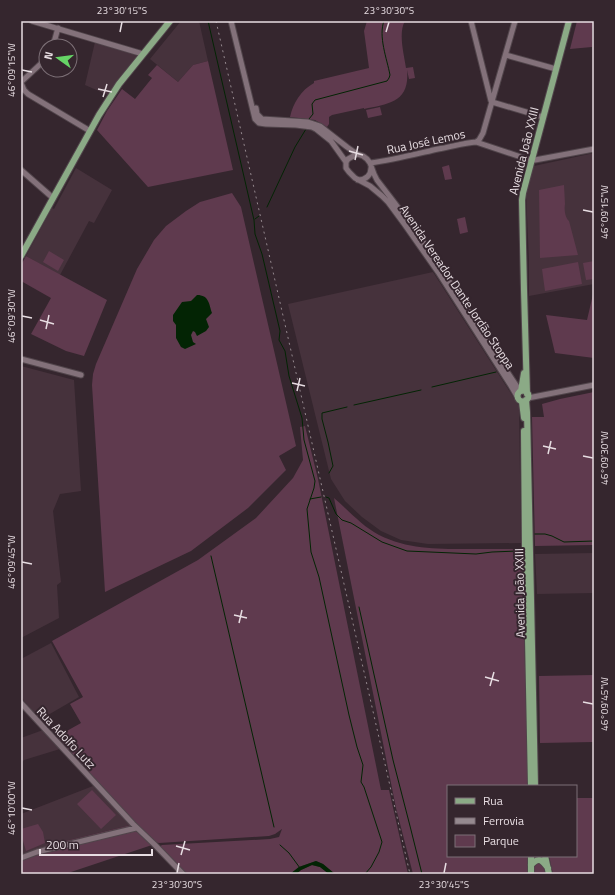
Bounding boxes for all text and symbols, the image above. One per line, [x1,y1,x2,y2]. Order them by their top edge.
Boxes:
text: 23°30'15"S [97,3,147,18]
text: 23°30'30"S [364,3,414,18]
north arrow [38,38,78,78]
text: 46°09'15"W [4,43,19,97]
text: N [40,50,57,61]
street label: Avenida João XXIII [503,105,544,197]
street label: Rua José Lemos [385,124,467,159]
text: 46°09'15"W [597,185,612,239]
street label: Avenida Vereador Dante Jordão Stoppa [395,201,520,373]
text: 46°09'30"W [4,289,19,343]
text: 46°09'30"W [597,431,612,485]
text: 46°09'45"W [4,535,19,589]
street label: Avenida João XXIII [509,548,530,638]
text: 46°09'45"W [597,677,612,731]
street label: Rua Adolfo Lutz [32,702,100,773]
text: 46°10'00"W [4,781,19,835]
legend [447,785,577,857]
text: Rua [483,791,503,810]
text: Ferrovia [483,811,524,830]
scale bar [40,831,152,857]
text: Parque [483,831,519,850]
text: 200 m [46,835,79,854]
text: 23°30'30"S [152,877,202,892]
text: 23°30'45"S [419,877,469,892]

